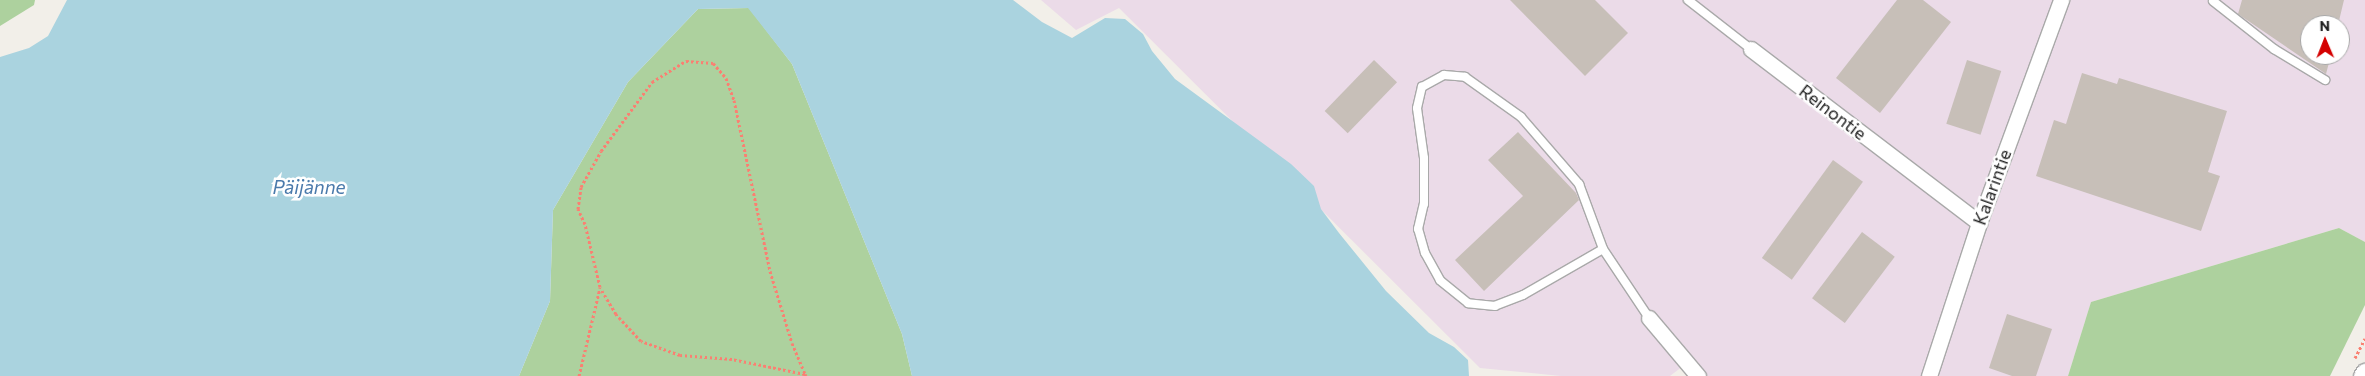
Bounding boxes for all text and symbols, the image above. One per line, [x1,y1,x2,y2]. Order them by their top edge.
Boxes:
north arrow [2300,15,2350,65]
text: N [2319,17,2330,34]
street label: Reinontie [1795,80,1871,144]
street label: Kalarintie [1968,146,2016,228]
water label: Päijänne [272,176,346,198]

